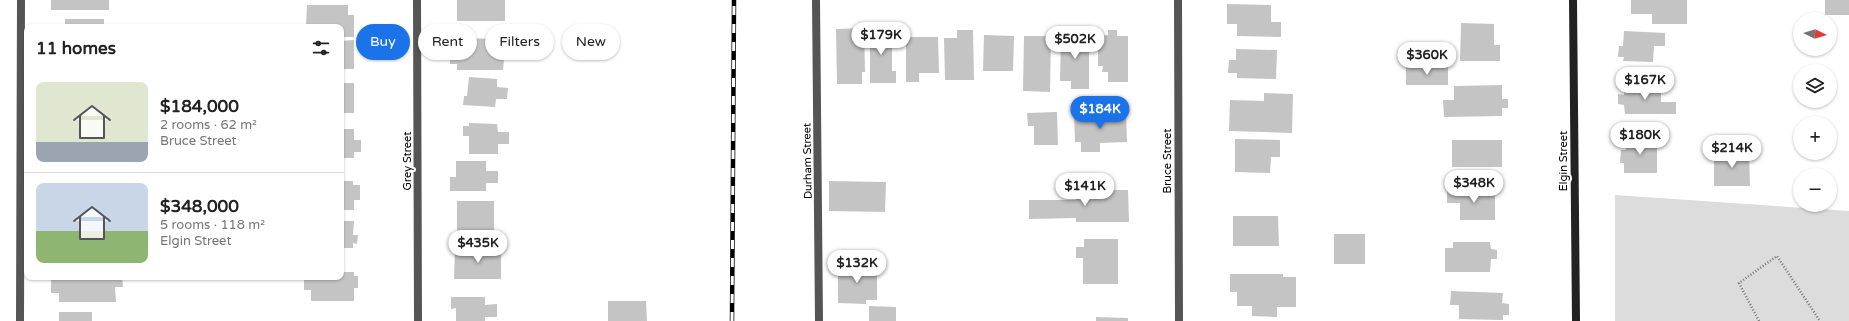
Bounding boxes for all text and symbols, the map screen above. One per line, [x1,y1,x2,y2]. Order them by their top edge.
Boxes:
north arrow [1793,12,1837,56]
map controls [1793,12,1837,212]
pin: $179K [853,22,909,56]
chip: Buy [356,24,410,60]
chip: Rent [418,24,477,60]
chip: Filters [485,24,554,60]
chip: New [562,24,620,60]
pin: $502K [1047,26,1103,60]
text: $179K [860,27,902,43]
text: $502K [1054,31,1096,47]
icon: filters [310,37,332,59]
text: 11 homes [36,38,116,59]
pin: $360K [1399,42,1455,76]
text: $360K [1406,47,1448,63]
button: layers [1793,64,1837,108]
pin: $167K [1617,67,1673,101]
text: $167K [1624,72,1666,88]
text: $184,000 [160,96,239,117]
pin: $184K [1072,96,1128,130]
icon: home [68,98,116,146]
text: $184K [1079,101,1121,117]
button: + [1793,116,1837,160]
text: 2 rooms · 62 m² [160,117,257,133]
pin: $180K [1612,122,1668,156]
street label: Durham Street [800,123,815,199]
text: $180K [1619,127,1661,143]
street label: Bruce Street [1161,129,1174,193]
street label: Elgin Street [1557,131,1570,191]
street label: Grey Street [401,132,414,190]
text: Bruce Street [160,133,237,149]
pin: $214K [1704,135,1760,169]
text: $214K [1711,140,1753,156]
button: − [1793,168,1837,212]
pin: $348K [1446,170,1502,204]
pin: $141K [1057,173,1113,207]
text: $348K [1453,175,1495,191]
text: $141K [1064,178,1106,194]
text: $348,000 [160,196,239,217]
icon: home [68,199,116,247]
text: 5 rooms · 118 m² [160,217,265,233]
pin: $435K [450,230,506,264]
text: Elgin Street [160,233,231,249]
text: $435K [457,235,499,251]
pin: $132K [829,250,885,284]
text: $132K [836,255,878,271]

